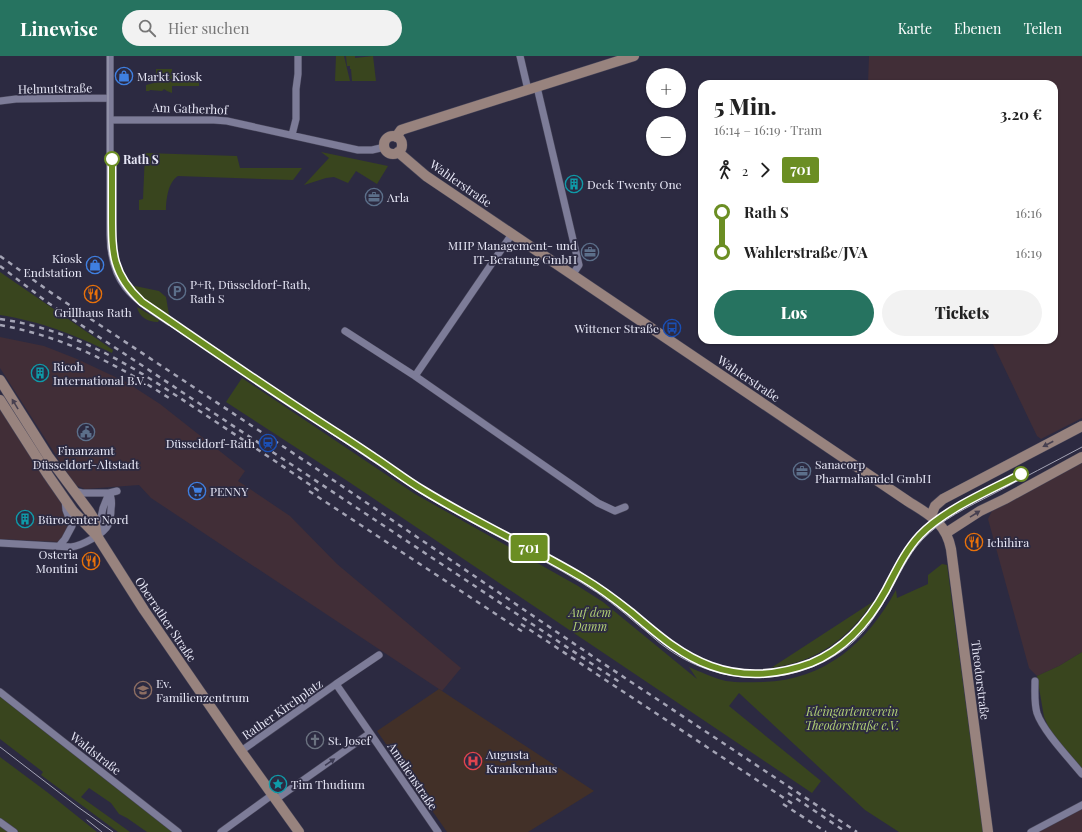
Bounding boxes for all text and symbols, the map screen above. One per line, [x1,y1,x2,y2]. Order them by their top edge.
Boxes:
search box [122,10,402,46]
text: Linewise [20,15,98,41]
icon: search [136,17,158,39]
text: Hier suchen [168,18,249,38]
text: Karte [898,19,932,38]
text: Ebenen [954,19,1001,38]
text: Teilen [1023,19,1062,38]
shop icon: Markt Kiosk [114,66,134,86]
place label: Markt Kiosk [137,68,202,84]
map controls [646,68,686,156]
button: + [646,68,686,108]
street label: Helmutstraße [18,79,92,97]
text: 5 Min. [714,91,777,121]
street label: Am Gatherhof [151,99,229,117]
text: 3.20 € [1000,104,1042,124]
button: − [646,116,686,156]
text: 16:14 – 16:19 · Tram [714,121,822,138]
marker: Rath S [104,151,120,167]
place label: Rath S [123,151,159,167]
street label: Wahlerstraße [426,155,495,210]
icon: walk [714,159,736,181]
icon: forward [754,159,776,181]
text: 701 [790,160,811,179]
text: 2 [742,162,748,179]
building icon: Deck Twenty One [564,174,584,194]
place label: Deck Twenty One [587,176,682,192]
office icon: Arla [364,187,384,207]
place label: Arla [386,189,409,205]
text: Rath S [744,202,789,222]
text: 16:16 [1015,204,1042,221]
place label: MHP Management- und IT-Beratung GmbH [448,237,577,267]
office icon: MHP Management- und IT-Beratung GmbH [580,242,600,262]
text: Wahlerstraße/JVA [744,242,868,262]
text: 16:19 [1016,244,1042,261]
place label: Kiosk Endstation [23,250,82,280]
shop icon: Kiosk Endstation [85,255,105,275]
place label: P+R, Düsseldorf-Rath, Rath S [190,276,310,306]
parking icon: P+R, Düsseldorf-Rath, Rath S [167,281,187,301]
restaurant icon: Grillhaus Rath [83,284,103,304]
button: Los [714,290,874,336]
button: Tickets [882,290,1042,336]
place label: Grillhaus Rath [54,304,132,320]
bus stop icon: Wittener Straße [662,318,682,338]
place label: Wittener Straße [573,320,659,336]
street label: Wahlerstraße [714,351,783,405]
place label: Ricoh International B.V. [53,358,146,388]
building icon: Ricoh International B.V. [30,363,50,383]
one-way arrow [11,398,18,410]
public building icon: Finanzamt Düsseldorf-Altstadt [76,422,96,442]
station icon: Düsseldorf-Rath [258,433,278,453]
place label: Düsseldorf-Rath [166,435,255,451]
one-way arrow [1042,441,1053,447]
place label: Finanzamt Düsseldorf-Altstadt [33,442,140,472]
place label: Sanacorp Pharmahandel GmbH [815,456,931,486]
office icon: Sanacorp Pharmahandel GmbH [792,461,812,481]
unlabelled marker [1013,466,1029,482]
supermarket icon: PENNY [187,481,207,501]
place label: PENNY [210,483,249,499]
building icon: Bürocenter Nord [15,509,35,529]
place label: Bürocenter Nord [38,511,129,527]
one-way arrow [969,511,981,518]
restaurant icon: Ichihira [964,532,984,552]
place label: Ichihira [987,534,1029,550]
line badge: 701 [506,535,552,561]
text: 701 [519,538,539,557]
place label: Osteria Montini [36,546,78,576]
restaurant icon: Osteria Montini [81,551,101,571]
street label: Oberrather Straße [132,574,200,664]
park label: Auf dem Damm [567,604,612,634]
street label: Theodorstraße [968,639,994,721]
place label: Ev. Familienzentrum [156,675,250,705]
street label: Rather Kirchplatz [239,675,326,743]
school or university icon: Ev. Familienzentrum [133,680,153,700]
park label: Kleingartenverein Theodorstraße e.V. [805,703,899,733]
street label: Waldstraße [66,727,125,778]
church icon: St. Josef [305,730,325,750]
place label: St. Josef [328,732,371,748]
street label: Amalienstraße [384,738,442,813]
place label: Augusta Krankenhaus [485,746,557,776]
hospital icon: Augusta Krankenhaus [463,751,483,771]
one-way arrow [325,758,336,766]
place icon: Tim Thudium [268,774,288,794]
place label: Tim Thudium [291,776,365,792]

